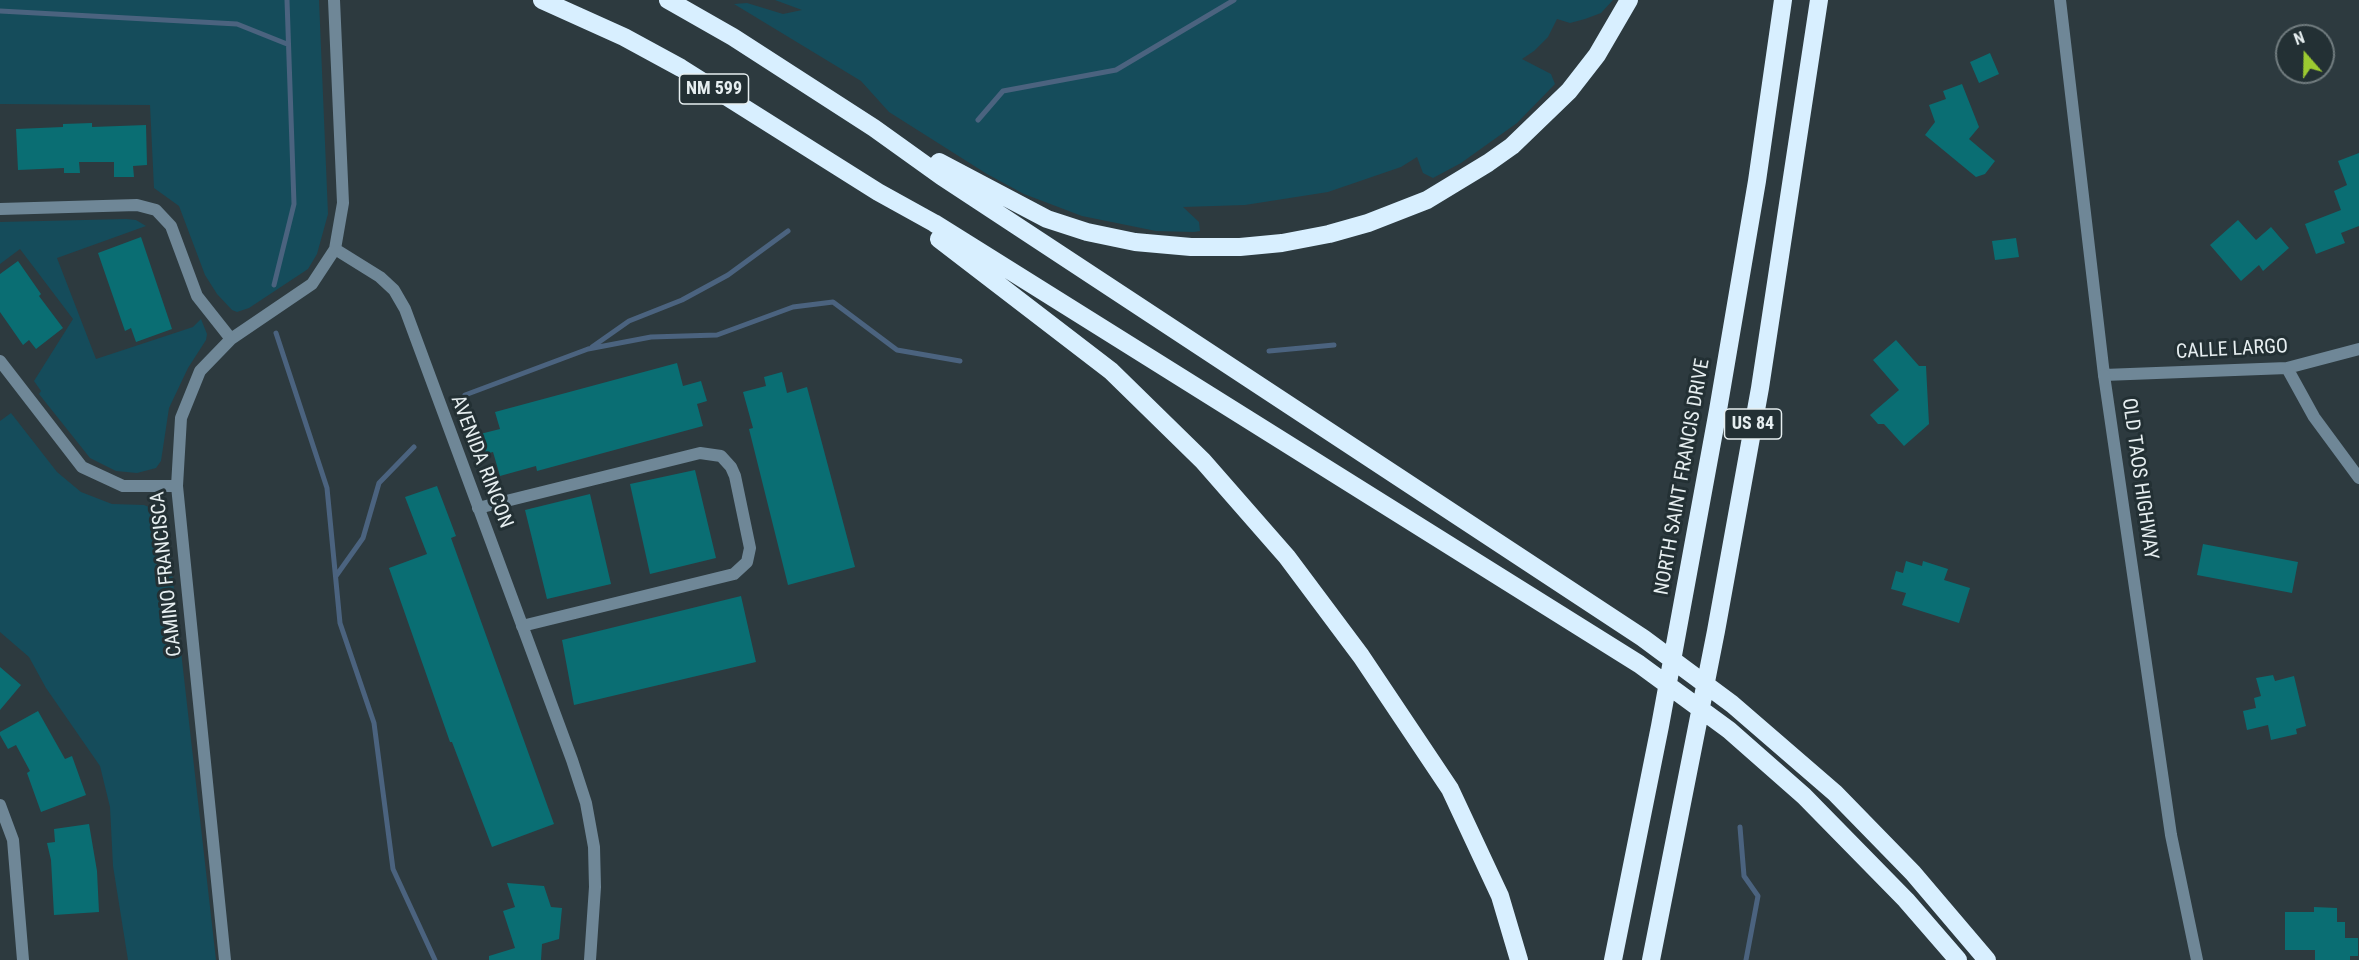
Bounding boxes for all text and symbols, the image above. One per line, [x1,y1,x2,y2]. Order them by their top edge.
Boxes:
north arrow [2275,24,2335,84]
text: N [2291,28,2307,49]
road number: NM 599 [680,74,748,104]
street label: CALLE LARGO [2175,335,2289,365]
street label: NORTH SAINT FRANCIS DRIVE [1650,357,1716,597]
street label: AVENIDA RINCON [445,392,517,532]
street label: OLD TAOS HIGHWAY [2116,397,2162,561]
road number: US 84 [1724,409,1782,439]
street label: CAMINO FRANCISCA [146,490,188,658]

